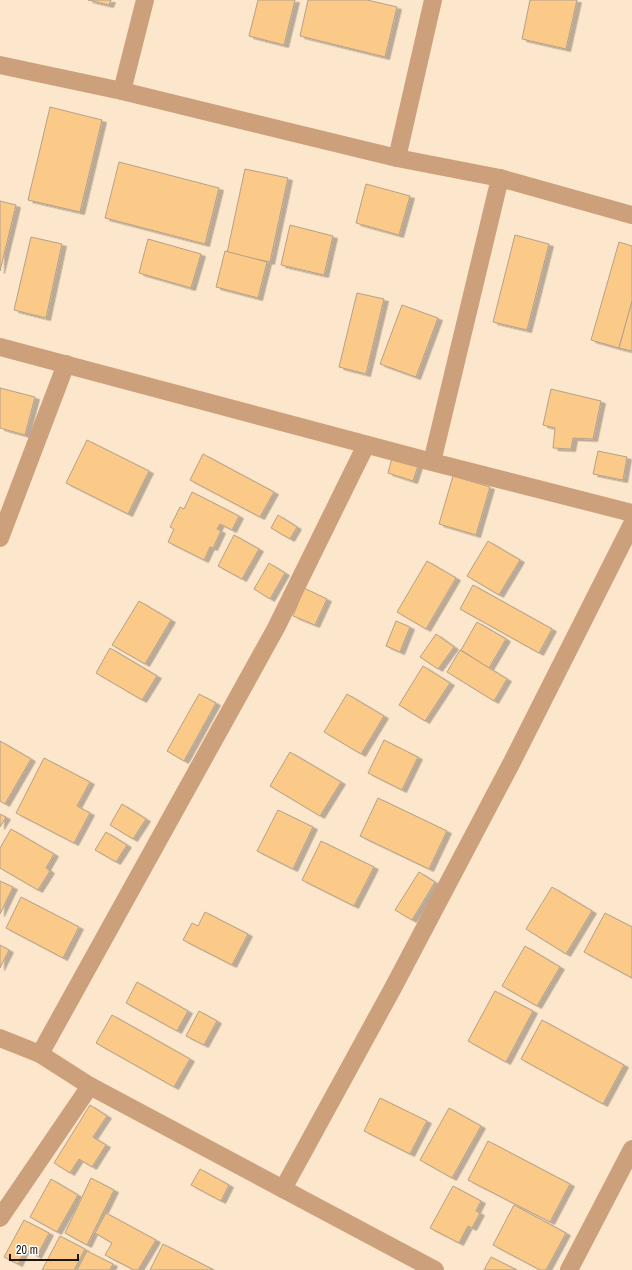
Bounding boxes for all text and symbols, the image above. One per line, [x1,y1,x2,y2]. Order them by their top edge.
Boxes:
scale bar [10,1236,78,1262]
text: 20 m [16,1242,38,1258]

